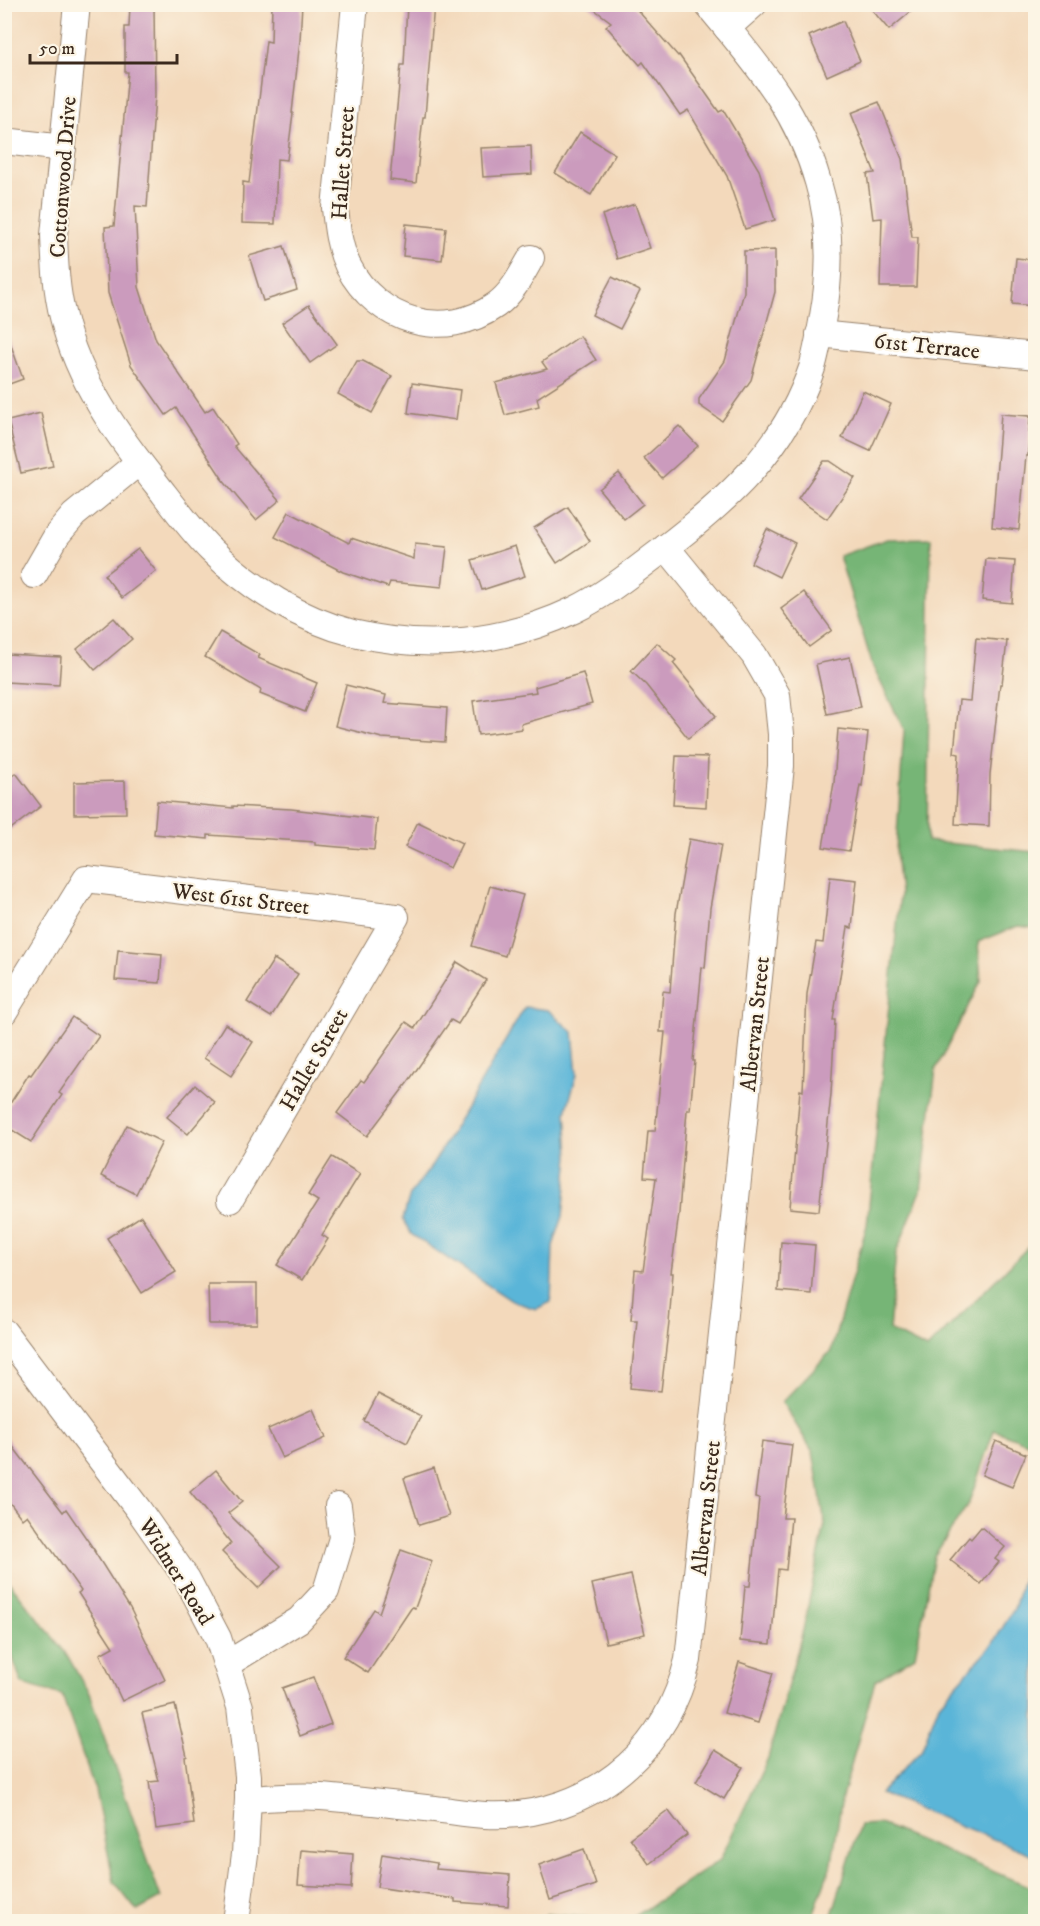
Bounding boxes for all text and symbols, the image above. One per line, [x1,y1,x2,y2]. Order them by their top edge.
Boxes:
scale bar [30,27,177,65]
text: 50 m [39,38,75,60]
street label: Cottonwood Drive [44,96,83,259]
street label: Hallet Street [326,105,361,221]
street label: 61st Terrace [873,328,981,365]
street label: West 61st Street [170,878,311,921]
street label: Albervan Street [735,955,776,1093]
street label: Hallet Street [274,1004,354,1116]
street label: Albervan Street [686,1439,727,1577]
street label: Widmer Road [132,1513,219,1630]

